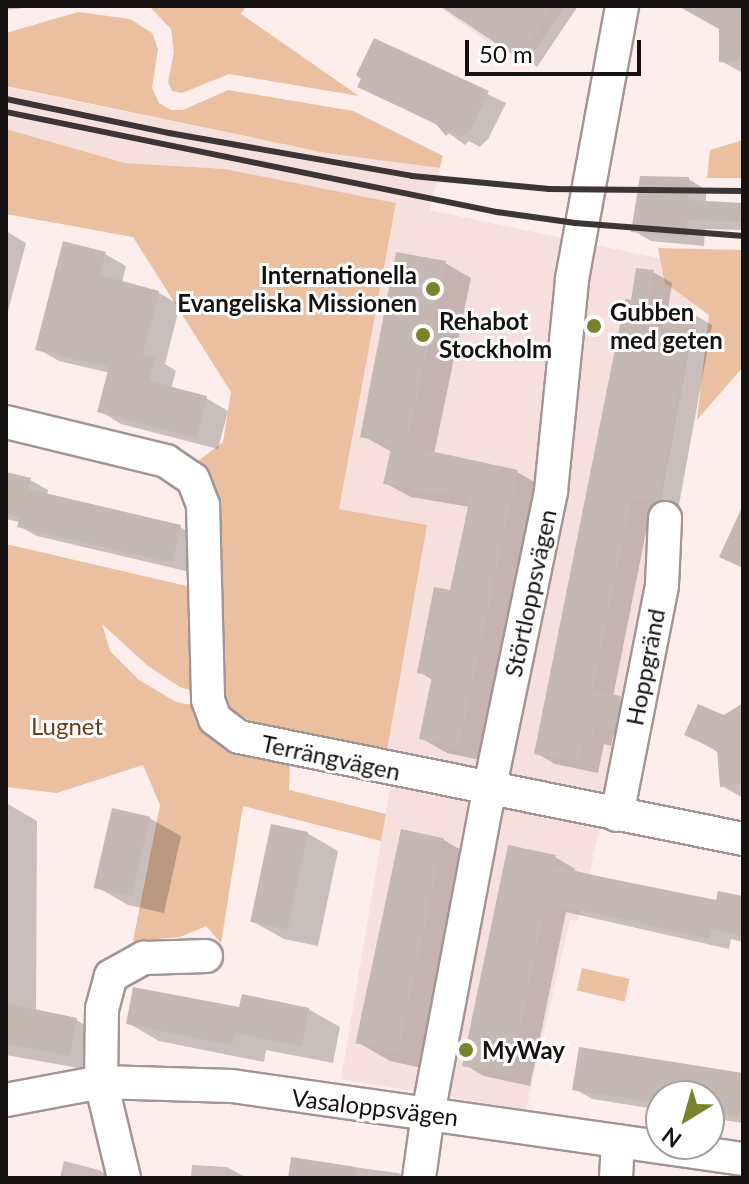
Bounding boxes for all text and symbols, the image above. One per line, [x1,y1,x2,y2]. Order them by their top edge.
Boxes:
scale bar [469,24,645,74]
text: 50 m [479,39,533,68]
place label: Internationella Evangeliska Missionen [177,261,417,317]
marker: Internationella Evangeliska Missionen [424,280,442,298]
place label: Gubben med geten [610,298,723,354]
place label: Rehabot Stockholm [439,307,552,363]
marker: Gubben med geten [585,317,603,335]
marker: Rehabot Stockholm [414,326,432,344]
street label: Störtloppsvägen [498,506,562,680]
street label: Hoppgränd [620,606,670,728]
park label: Lugnet [31,712,103,740]
street label: Terrängvägen [259,728,403,786]
place label: MyWay [482,1036,565,1064]
marker: MyWay [457,1041,475,1059]
north arrow [645,1080,725,1160]
street label: Vasaloppsvägen [290,1082,460,1132]
text: N [657,1122,686,1154]

